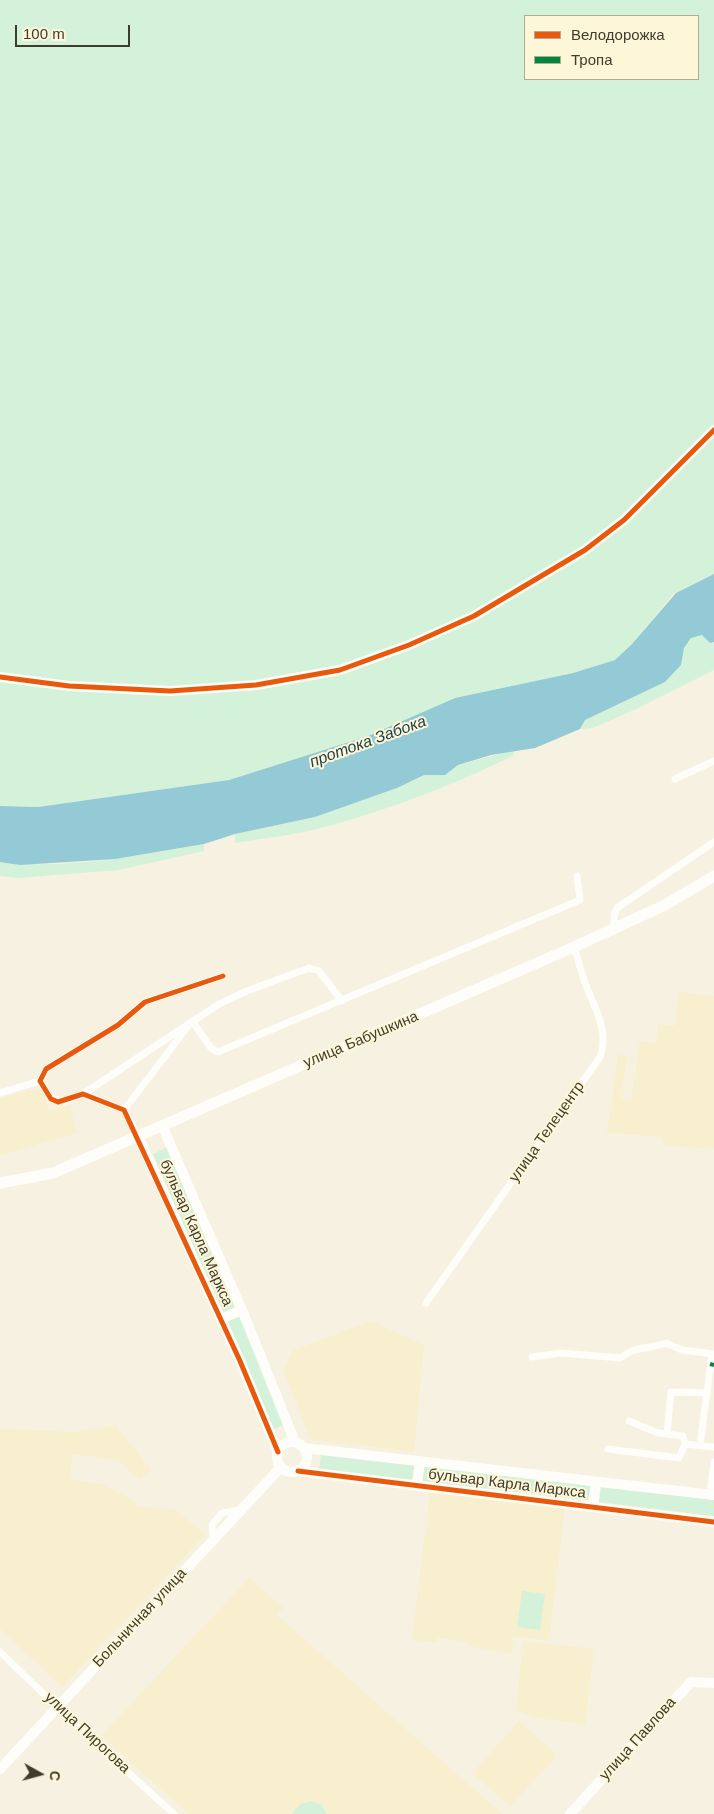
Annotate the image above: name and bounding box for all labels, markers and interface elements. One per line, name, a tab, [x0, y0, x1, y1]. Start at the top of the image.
scale bar	[18, 15, 132, 47]
legend	[524, 15, 699, 80]
text: 100 m	[23, 25, 65, 42]
text: Велодорожка	[571, 26, 665, 43]
text: Тропа	[571, 51, 612, 68]
water label: протока Забока	[307, 712, 429, 772]
street label: улица Бабушкина	[301, 1008, 421, 1072]
street label: улица Телецентр	[506, 1078, 588, 1186]
street label: бульвар Карла Маркса	[155, 1157, 237, 1309]
street label: бульвар Карла Маркса	[427, 1465, 587, 1503]
street label: Больничная улица	[89, 1565, 191, 1671]
street label: улица Пирогова	[40, 1689, 134, 1777]
street label: улица Павлова	[596, 1694, 680, 1784]
north arrow	[15, 1749, 65, 1799]
text: С	[46, 1770, 63, 1782]

